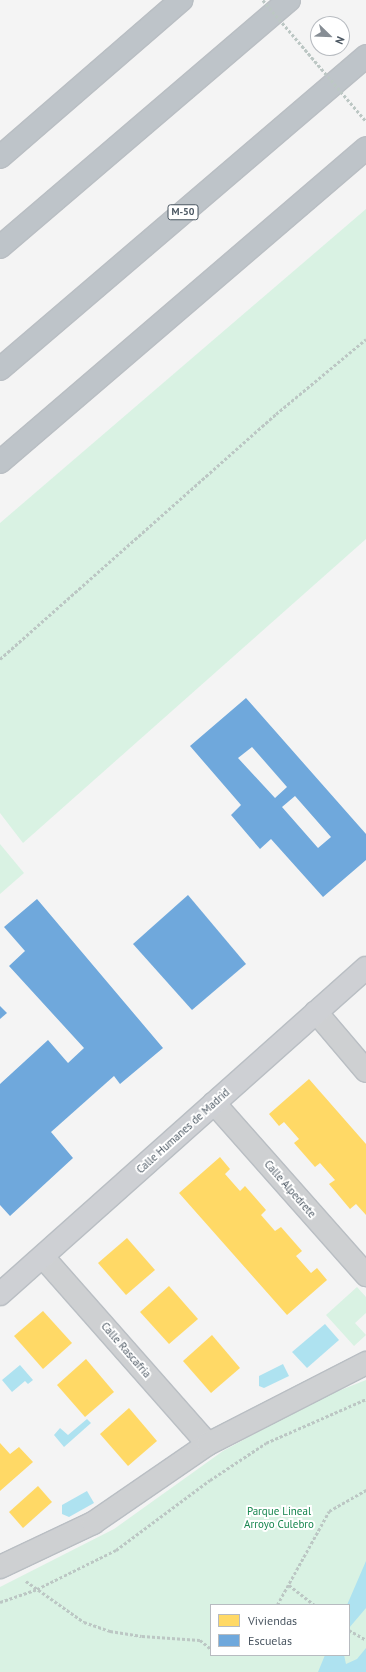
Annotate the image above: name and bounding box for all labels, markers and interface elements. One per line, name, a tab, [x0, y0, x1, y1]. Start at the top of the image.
north arrow	[310, 16, 350, 56]
text: N	[332, 34, 348, 46]
road number: M-50	[167, 204, 199, 220]
street label: Calle Humanes de Madrid	[134, 1086, 232, 1176]
street label: Calle Alpedrete	[261, 1157, 319, 1221]
street label: Calle Rascafria	[98, 1320, 154, 1380]
park label: Parque Lineal Arroyo Culebro	[244, 1505, 314, 1531]
legend	[210, 1604, 350, 1656]
text: Viviendas	[248, 1613, 297, 1628]
text: Escuelas	[248, 1633, 292, 1648]

